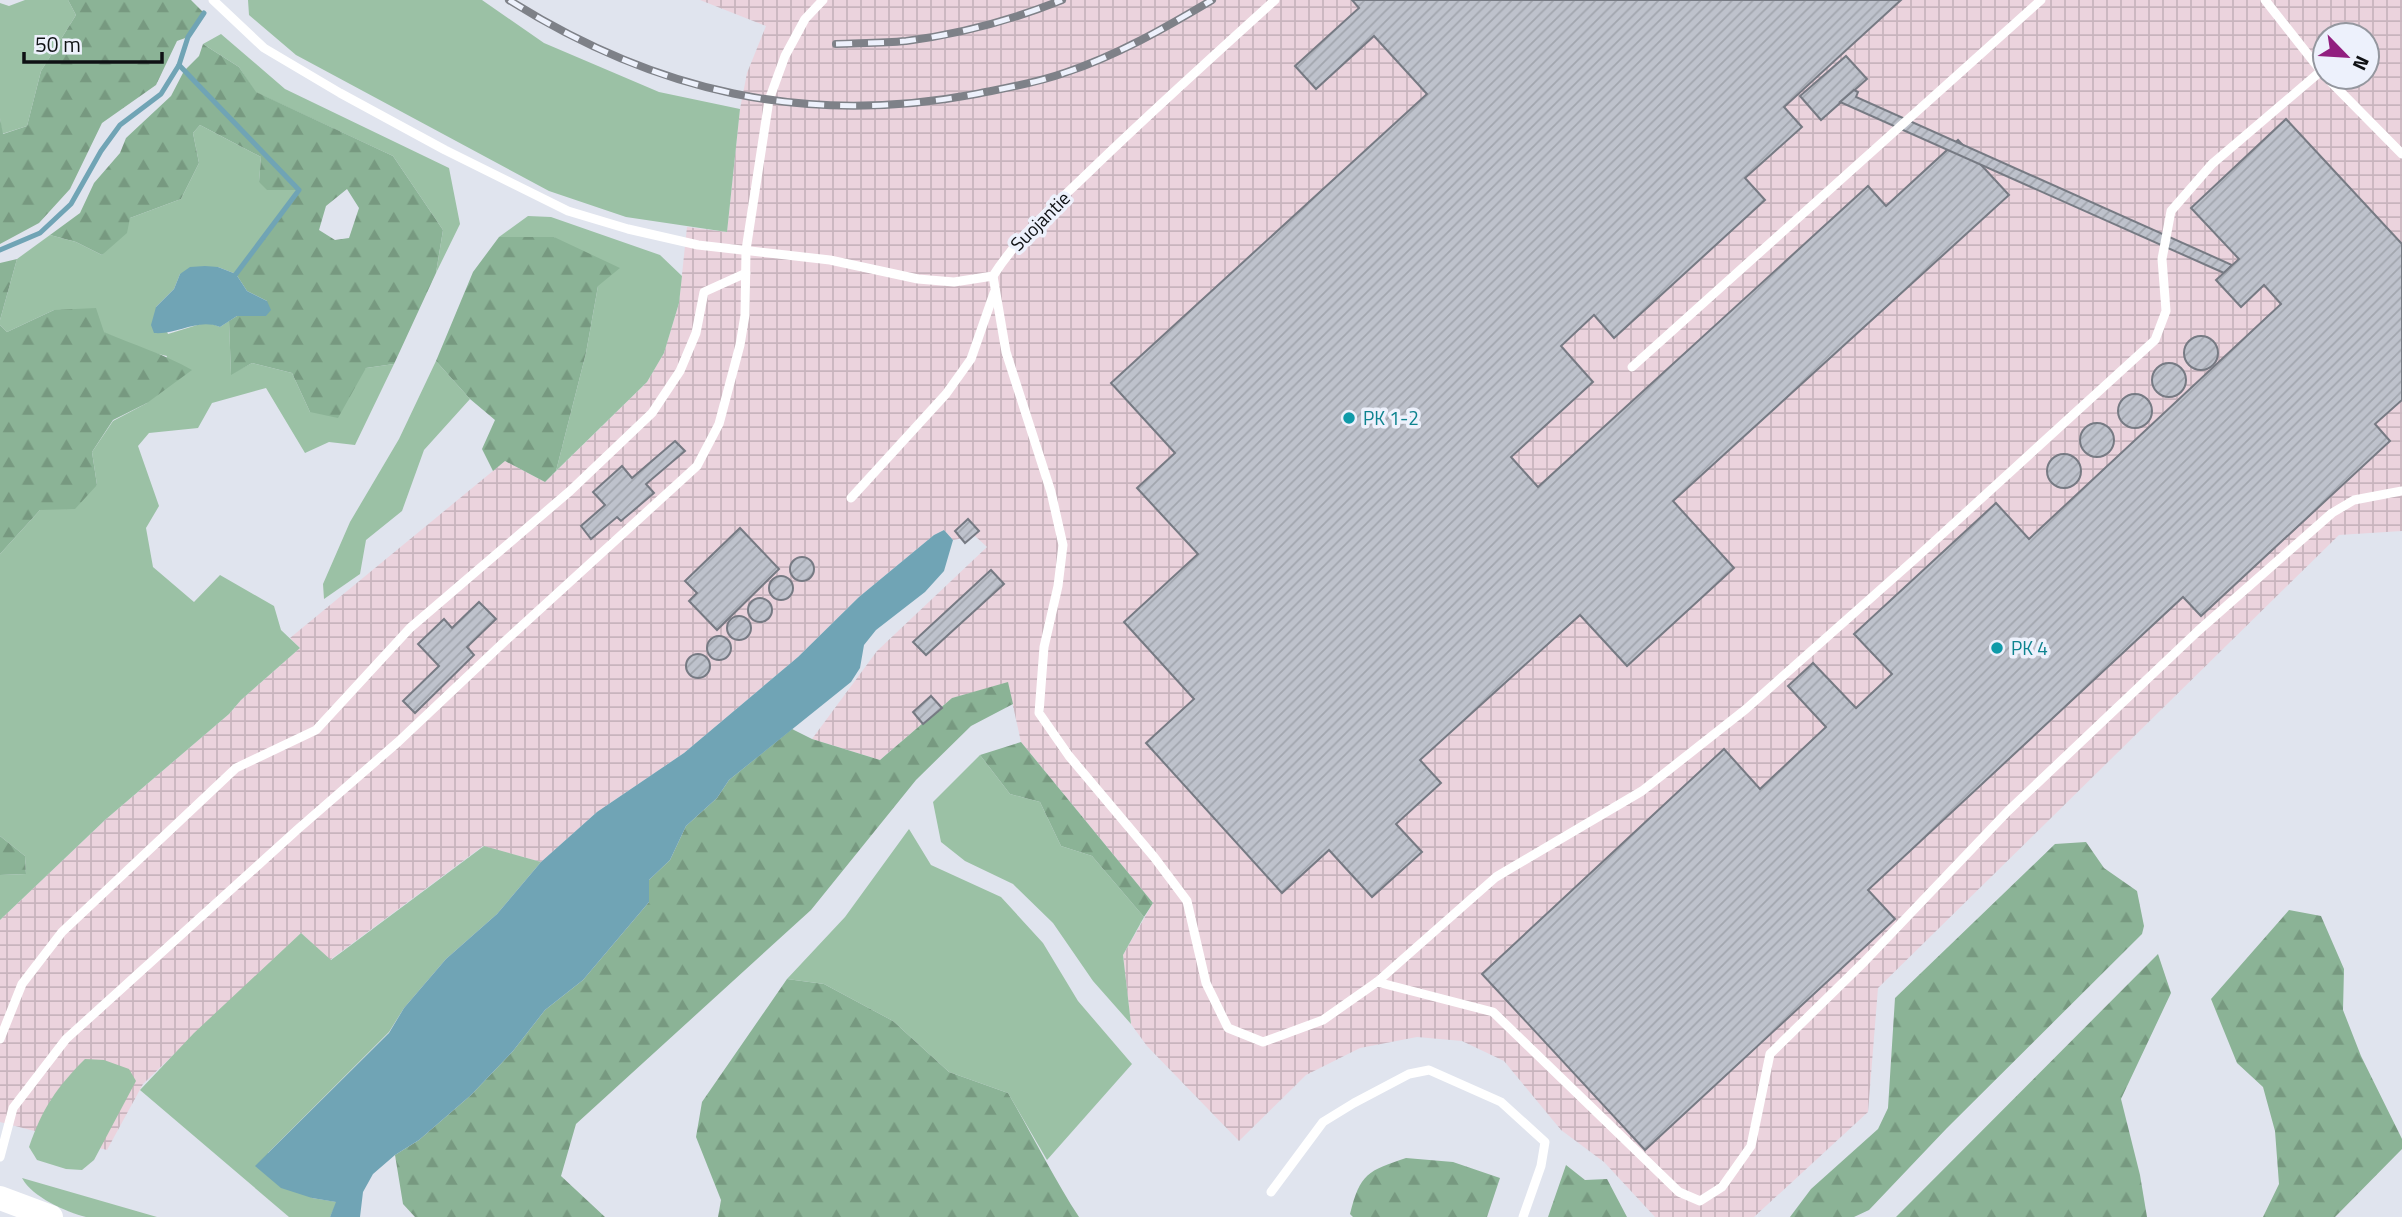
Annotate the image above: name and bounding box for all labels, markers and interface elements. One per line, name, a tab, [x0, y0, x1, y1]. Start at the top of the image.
scale bar	[24, 21, 163, 65]
north arrow	[2311, 21, 2381, 91]
text: 50 m	[35, 28, 81, 60]
text: N	[2346, 51, 2378, 75]
street label: Suojantie	[1003, 184, 1076, 257]
place label: PK 1-2	[1363, 403, 1419, 432]
marker: PK 1-2	[1341, 410, 1357, 426]
place label: PK 4	[2011, 633, 2048, 662]
marker: PK 4	[1989, 640, 2005, 656]

